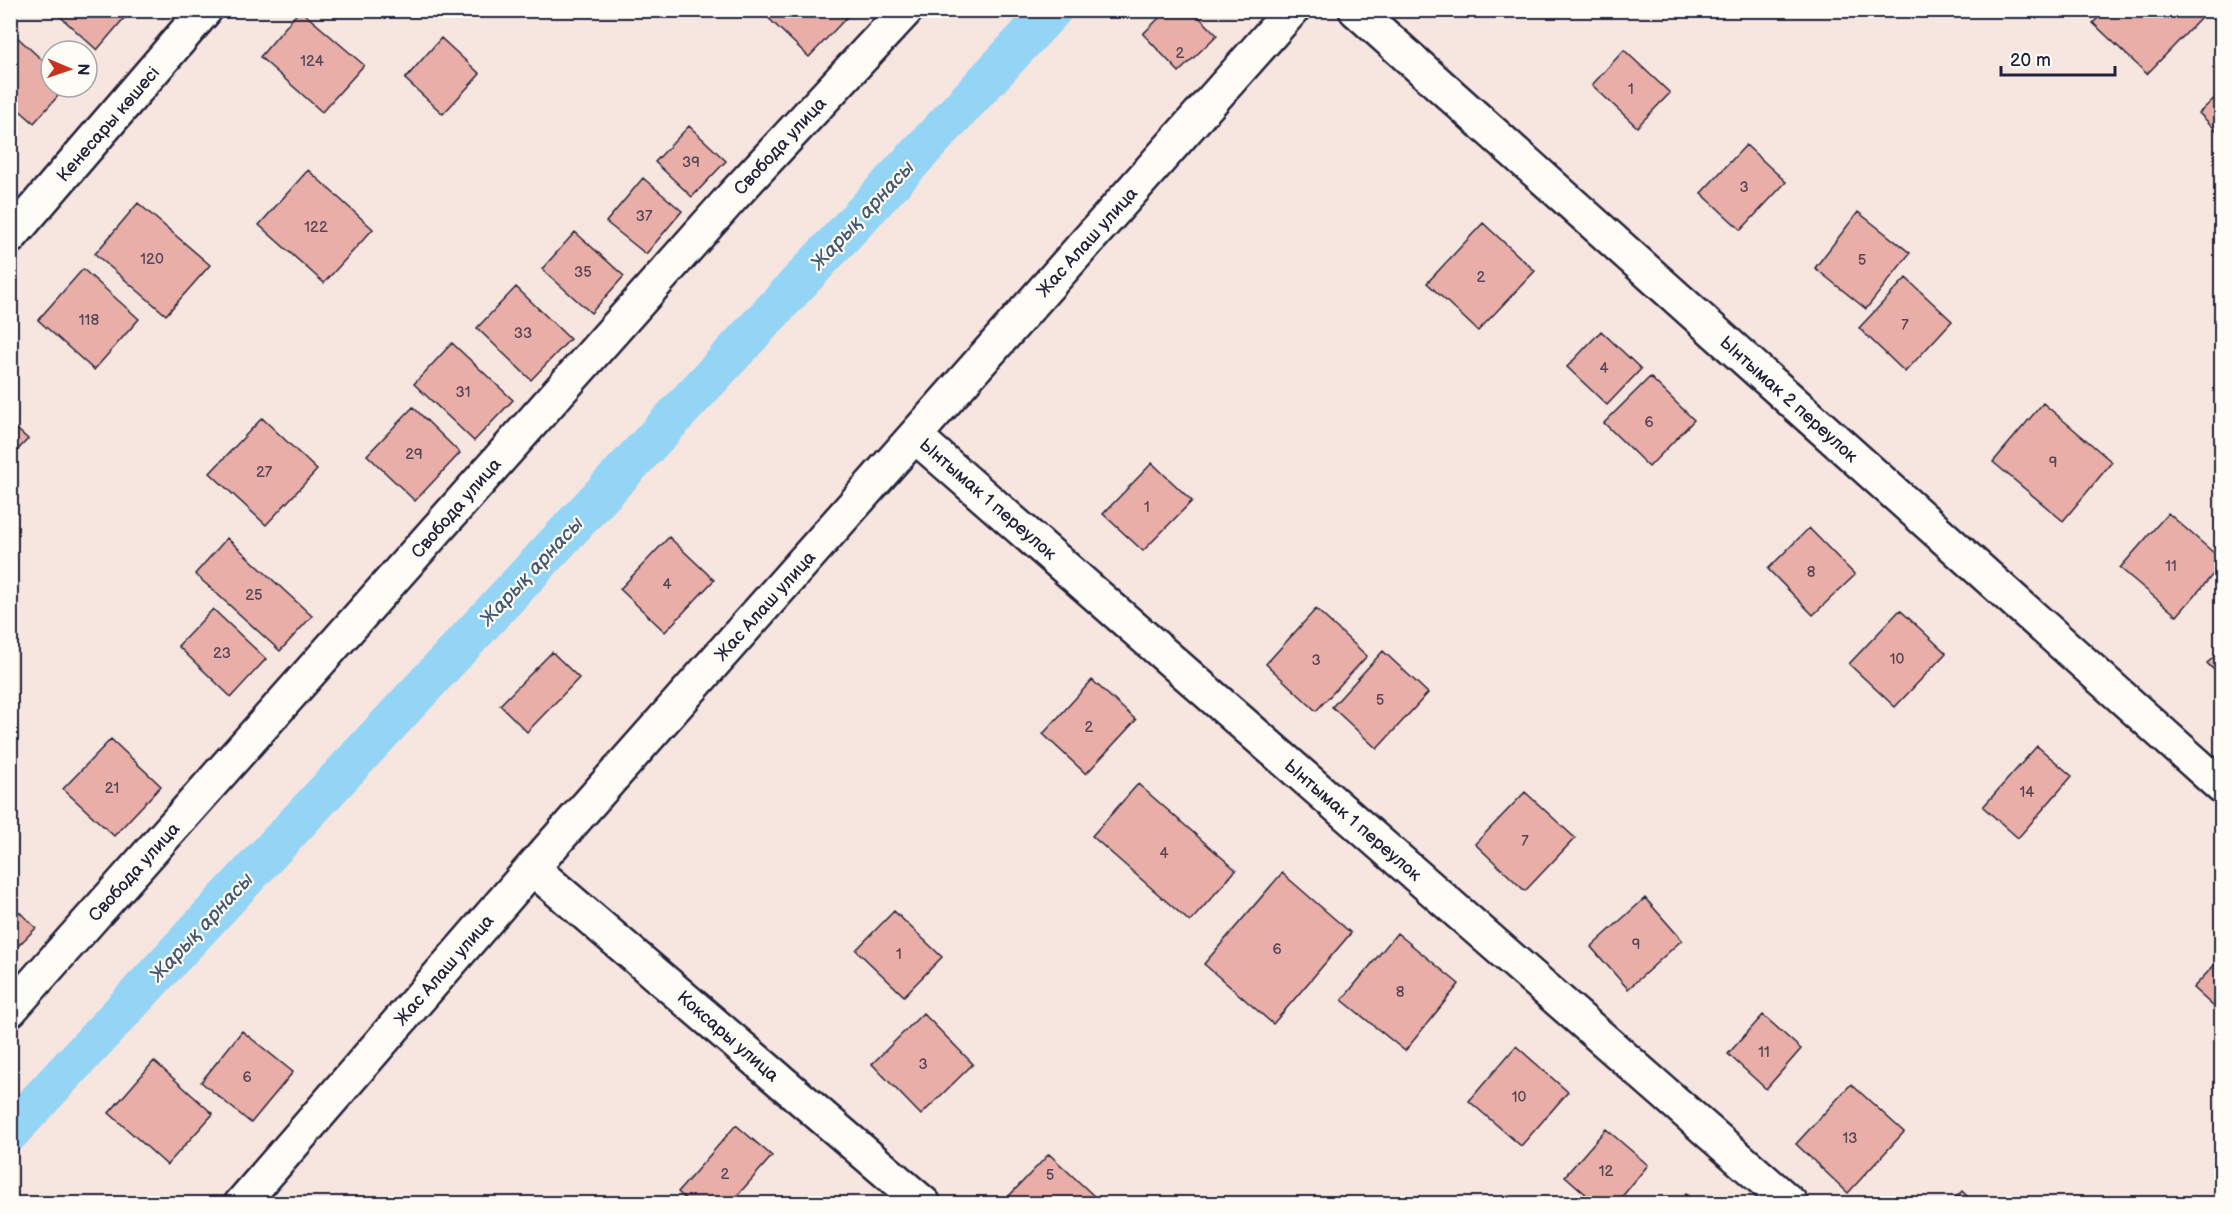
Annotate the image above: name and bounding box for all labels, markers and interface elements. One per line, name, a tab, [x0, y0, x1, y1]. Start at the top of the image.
north arrow	[39, 39, 99, 99]
scale bar	[2001, 39, 2115, 77]
house number: 2	[1176, 44, 1185, 63]
text: 20 m	[2010, 50, 2051, 71]
house number: 124	[300, 52, 324, 71]
street label: Кенесары көшесі	[53, 62, 164, 186]
text: N	[73, 63, 92, 76]
house number: 1	[1628, 80, 1634, 99]
street label: Свобода улица	[730, 93, 831, 200]
house number: 39	[682, 153, 700, 172]
water label: Жарық арнасы	[805, 156, 920, 276]
house number: 3	[1739, 178, 1749, 197]
street label: Жас Алаш улица	[1033, 183, 1142, 302]
house number: 37	[636, 207, 653, 226]
house number: 122	[304, 218, 328, 237]
house number: 120	[140, 250, 164, 269]
house number: 5	[1858, 251, 1866, 270]
house number: 35	[574, 263, 592, 282]
house number: 2	[1477, 268, 1486, 287]
house number: 118	[79, 311, 99, 330]
house number: 7	[1901, 316, 1909, 335]
house number: 33	[514, 324, 532, 343]
street label: Ынтымак 2 переулок	[1715, 332, 1862, 467]
house number: 4	[1599, 359, 1609, 378]
house number: 31	[455, 383, 471, 402]
house number: 6	[1644, 413, 1654, 432]
street label: Ынтымак 1 переулок	[915, 434, 1061, 565]
house number: 29	[405, 445, 423, 464]
house number: 9	[2049, 453, 2057, 472]
street label: Свобода улица	[407, 454, 506, 563]
house number: 27	[256, 463, 273, 482]
house number: 1	[1144, 498, 1150, 517]
water label: Жарық арнасы	[474, 512, 589, 632]
street label: Жас Алаш улица	[711, 547, 820, 666]
house number: 11	[2165, 557, 2177, 576]
house number: 8	[1807, 563, 1816, 582]
house number: 4	[662, 575, 672, 594]
house number: 25	[245, 586, 263, 605]
house number: 23	[213, 644, 231, 663]
house number: 10	[1890, 650, 1904, 669]
house number: 3	[1311, 651, 1321, 670]
house number: 5	[1376, 691, 1384, 710]
house number: 2	[1085, 718, 1094, 737]
street label: Ынтымак 1 переулок	[1280, 755, 1426, 886]
house number: 21	[105, 779, 119, 798]
house number: 14	[2020, 783, 2034, 802]
street label: Свобода улица	[84, 818, 185, 926]
house number: 7	[1521, 832, 1529, 851]
house number: 4	[1159, 844, 1169, 863]
water label: Жарық арнасы	[144, 868, 259, 988]
street label: Жас Алаш улица	[390, 910, 499, 1030]
house number: 9	[1632, 935, 1640, 954]
house number: 6	[1272, 940, 1282, 959]
house number: 1	[896, 945, 902, 964]
house number: 8	[1396, 983, 1405, 1002]
street label: Коксары улица	[673, 987, 783, 1086]
house number: 11	[1758, 1043, 1770, 1062]
house number: 3	[918, 1055, 928, 1074]
house number: 6	[242, 1068, 252, 1087]
house number: 10	[1512, 1088, 1526, 1107]
house number: 13	[1842, 1129, 1858, 1148]
house number: 12	[1599, 1162, 1613, 1181]
house number: 2	[721, 1165, 730, 1184]
house number: 5	[1046, 1166, 1054, 1185]

